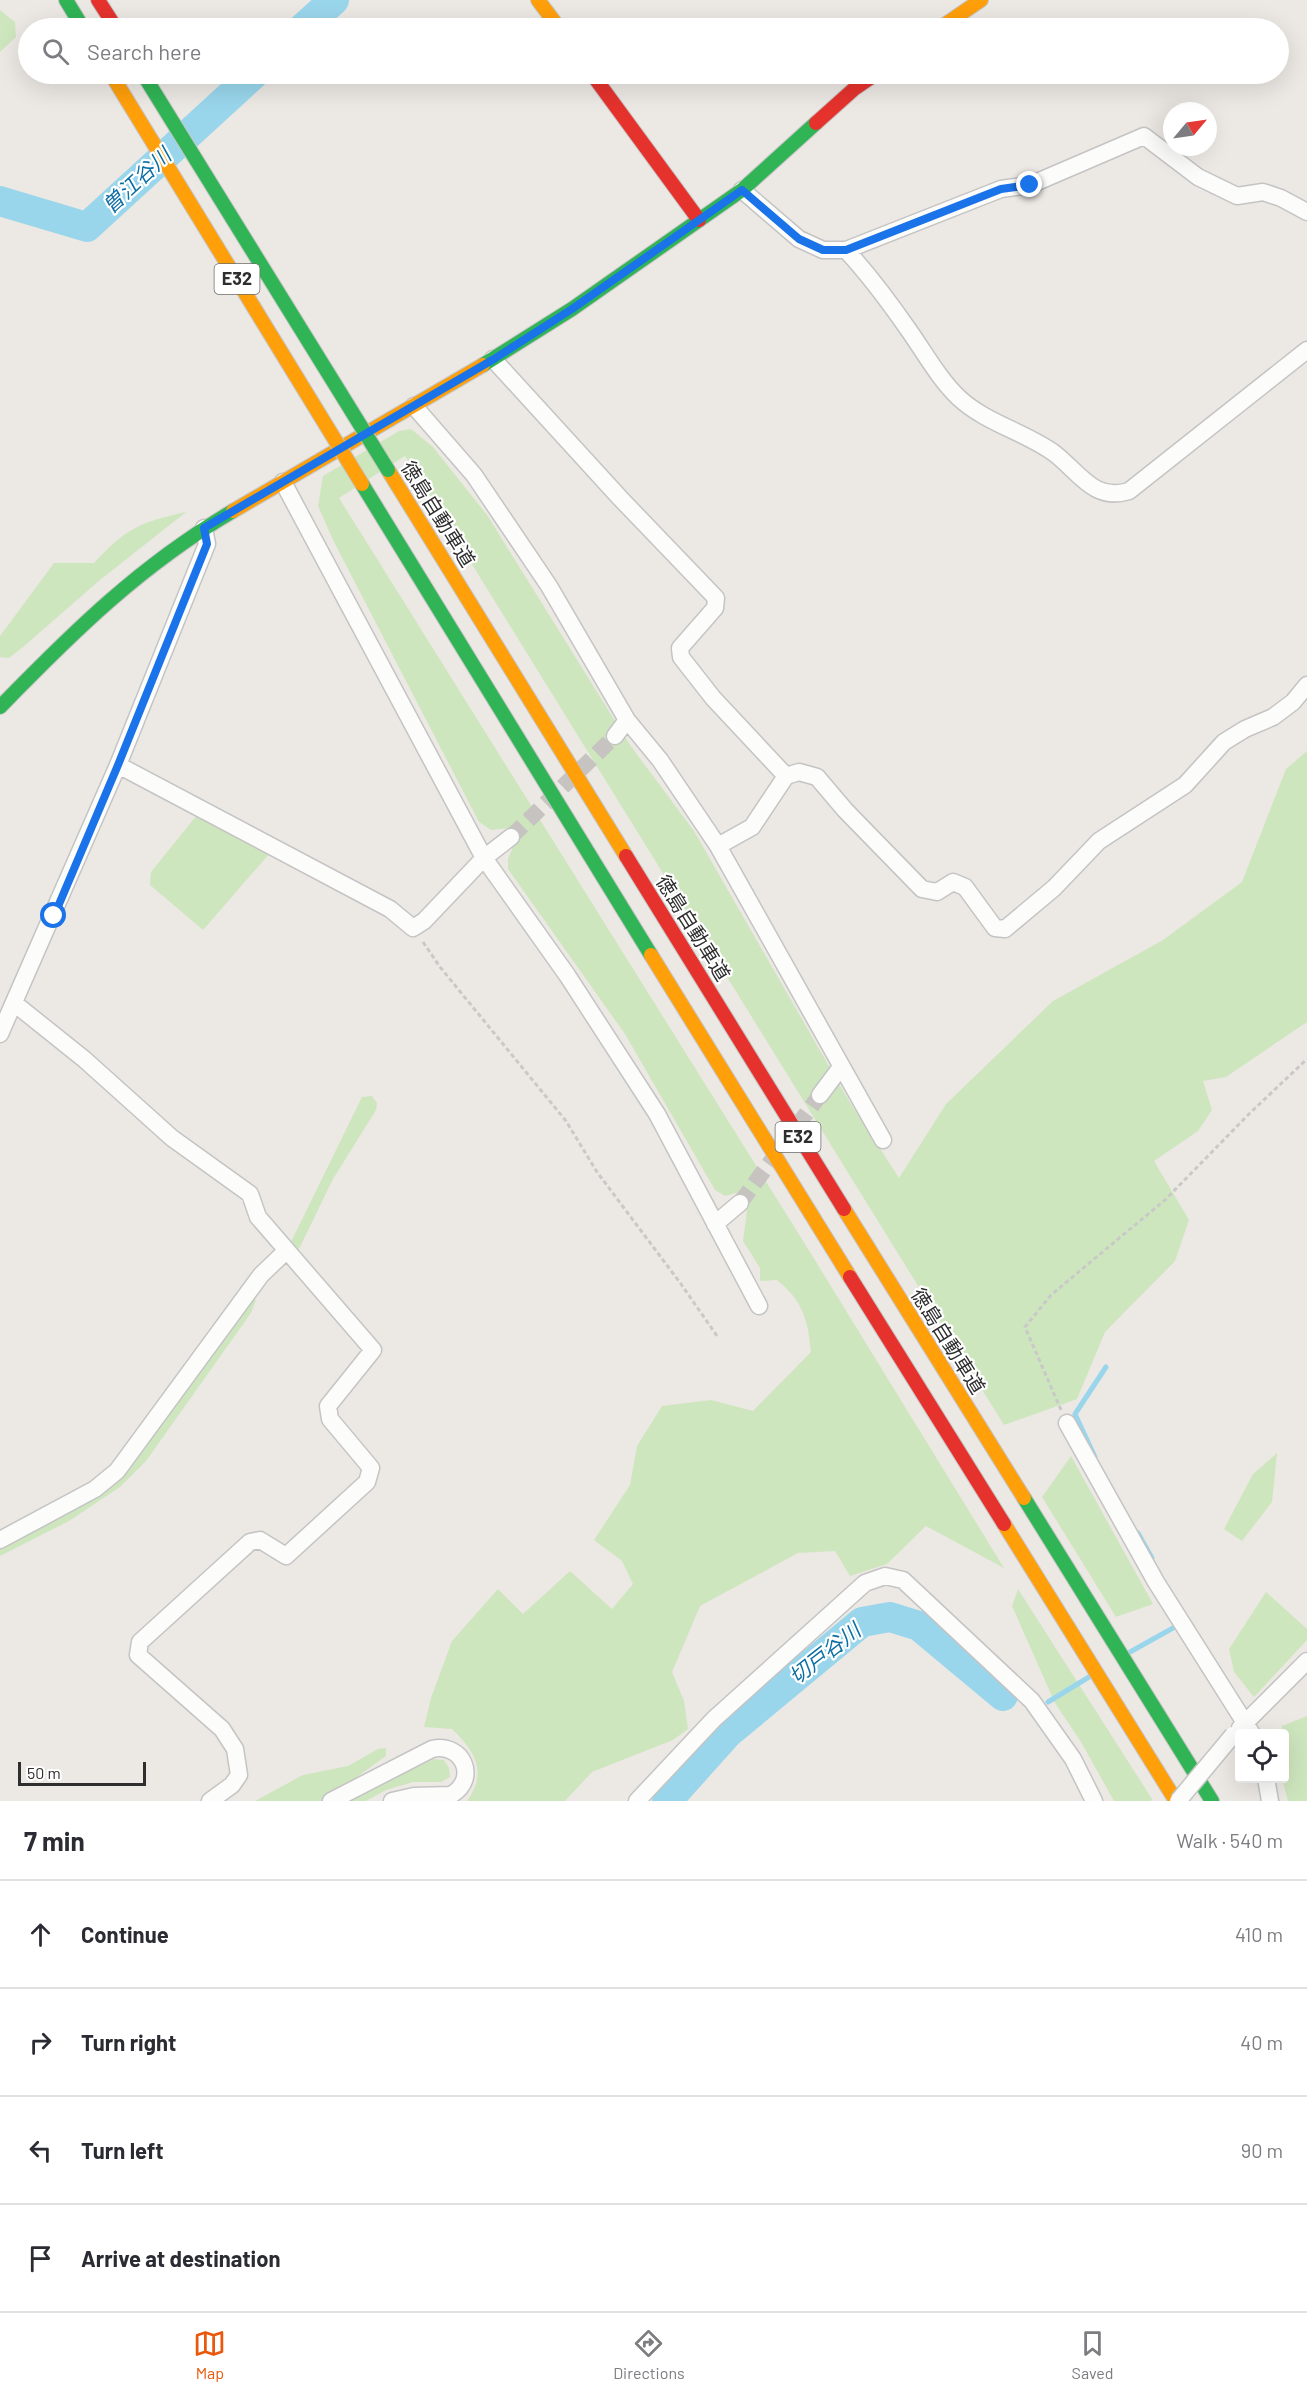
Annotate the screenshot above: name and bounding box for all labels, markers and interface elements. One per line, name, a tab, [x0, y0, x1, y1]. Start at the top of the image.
search box	[18, 18, 1289, 84]
icon: search	[39, 35, 72, 68]
text: Search here	[87, 38, 201, 64]
north arrow	[1163, 102, 1217, 156]
water label: 曽江谷川	[97, 141, 177, 218]
route end	[1016, 171, 1042, 197]
road number: E32	[214, 264, 260, 294]
street label: 徳島自動車道	[397, 456, 481, 571]
street label: 徳島自動車道	[652, 870, 736, 985]
route start	[40, 902, 66, 928]
road number: E32	[776, 1122, 820, 1152]
street label: 徳島自動車道	[907, 1283, 991, 1398]
water label: 切戸谷川	[783, 1616, 866, 1689]
map controls	[1235, 1729, 1289, 1783]
button: locate	[1235, 1729, 1289, 1783]
scale bar	[18, 1759, 146, 1786]
text: 50 m	[27, 1763, 61, 1782]
text: 7 min	[24, 1825, 85, 1856]
text: Walk · 540 m	[1176, 1828, 1283, 1852]
icon: ahead	[24, 1918, 57, 1951]
text: Continue	[81, 1921, 169, 1947]
text: 410 m	[1235, 1922, 1283, 1946]
icon: right	[24, 2026, 57, 2059]
text: Turn right	[81, 2029, 176, 2055]
text: 40 m	[1240, 2030, 1283, 2054]
icon: left	[24, 2134, 57, 2167]
text: Turn left	[81, 2137, 164, 2163]
text: 90 m	[1241, 2138, 1283, 2162]
icon: arrive	[24, 2242, 57, 2275]
text: Arrive at destination	[81, 2245, 280, 2271]
tab: Map	[193, 2327, 226, 2382]
tab: Directions	[613, 2327, 685, 2382]
tab: Saved	[1072, 2327, 1114, 2382]

